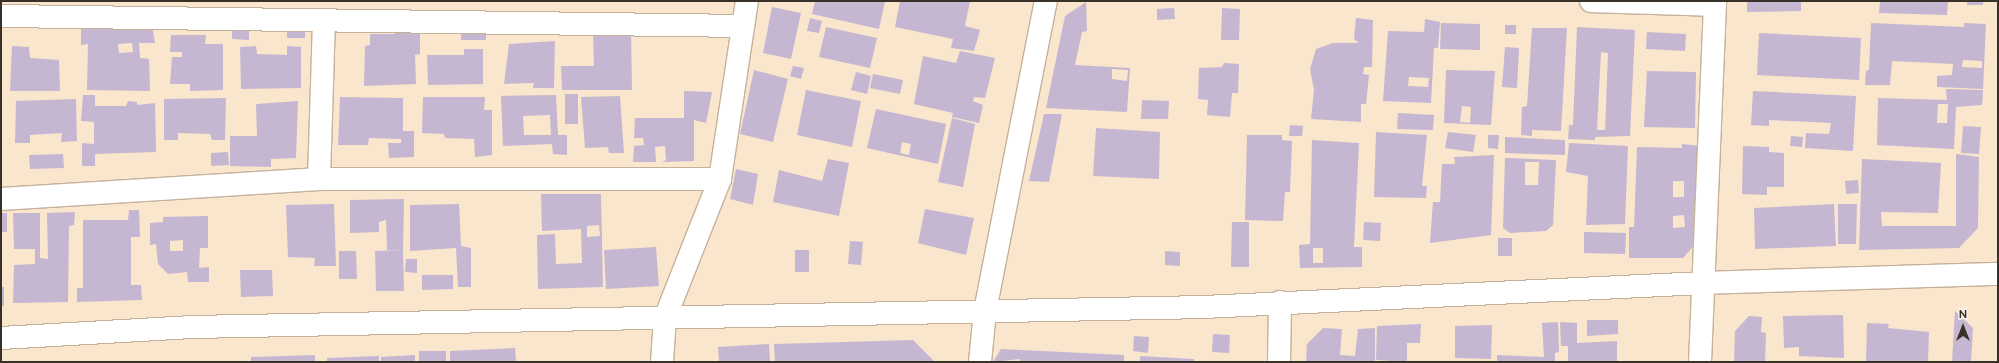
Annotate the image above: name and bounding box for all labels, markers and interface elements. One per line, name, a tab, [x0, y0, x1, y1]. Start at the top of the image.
north arrow	[1943, 307, 1983, 347]
text: N	[1959, 308, 1967, 321]

